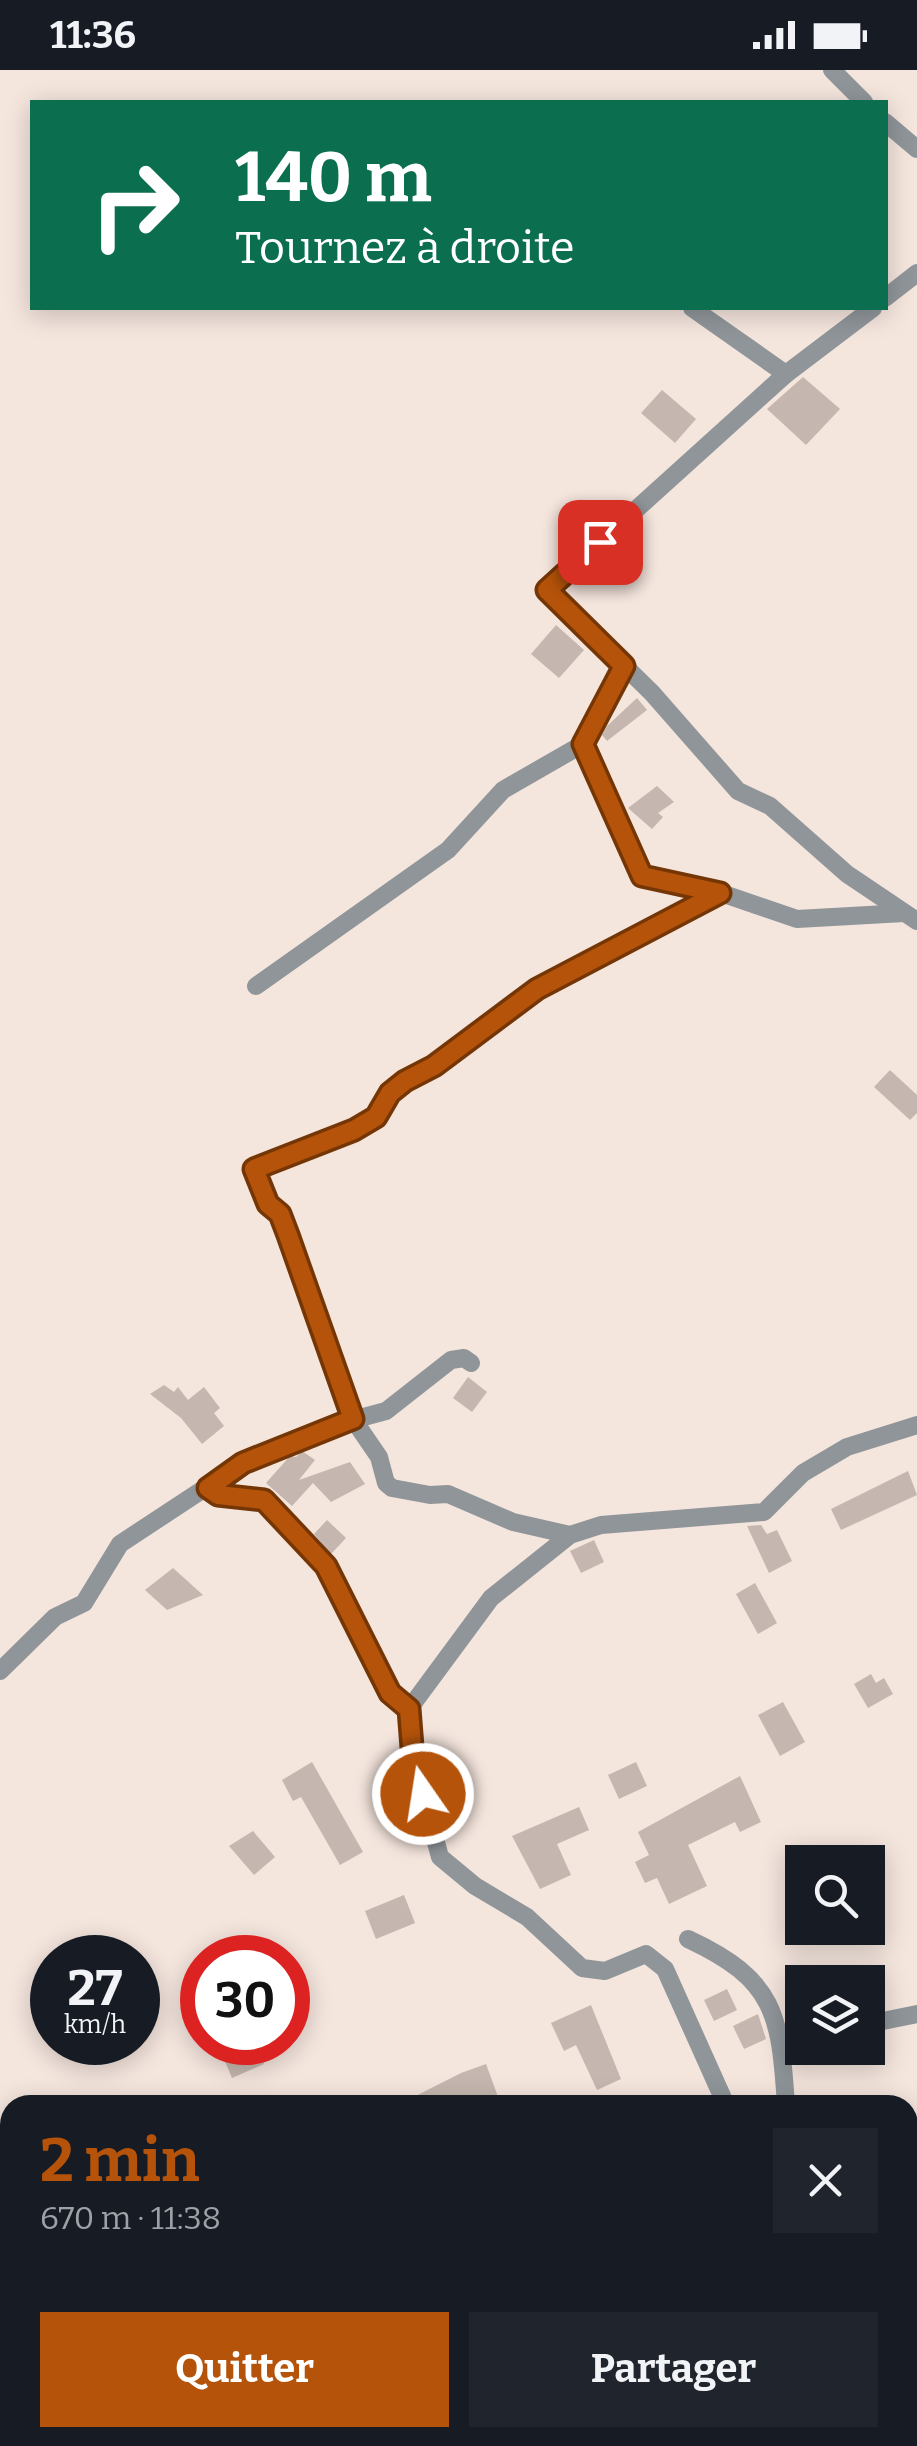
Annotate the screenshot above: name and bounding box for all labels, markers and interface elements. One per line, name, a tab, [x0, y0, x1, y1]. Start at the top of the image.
text: 11:36	[50, 12, 136, 58]
text: 140 m	[235, 136, 432, 220]
icon: right	[70, 140, 200, 270]
text: Tournez à droite	[235, 221, 575, 275]
pin	[558, 500, 643, 585]
icon: arrive	[573, 515, 628, 570]
position arrow	[371, 1742, 475, 1846]
map controls	[785, 1845, 885, 2065]
button: search	[785, 1845, 885, 1945]
speed limit sign: 30	[180, 1935, 310, 2065]
text: 27	[68, 1958, 122, 2018]
button: layers	[785, 1965, 885, 2065]
text: km/h	[64, 2010, 126, 2040]
text: 2 min	[40, 2125, 200, 2197]
button: close	[773, 2128, 878, 2233]
text: 670 m · 11:38	[40, 2199, 221, 2237]
button: Quitter	[40, 2312, 449, 2427]
button: Partager	[469, 2312, 878, 2427]

